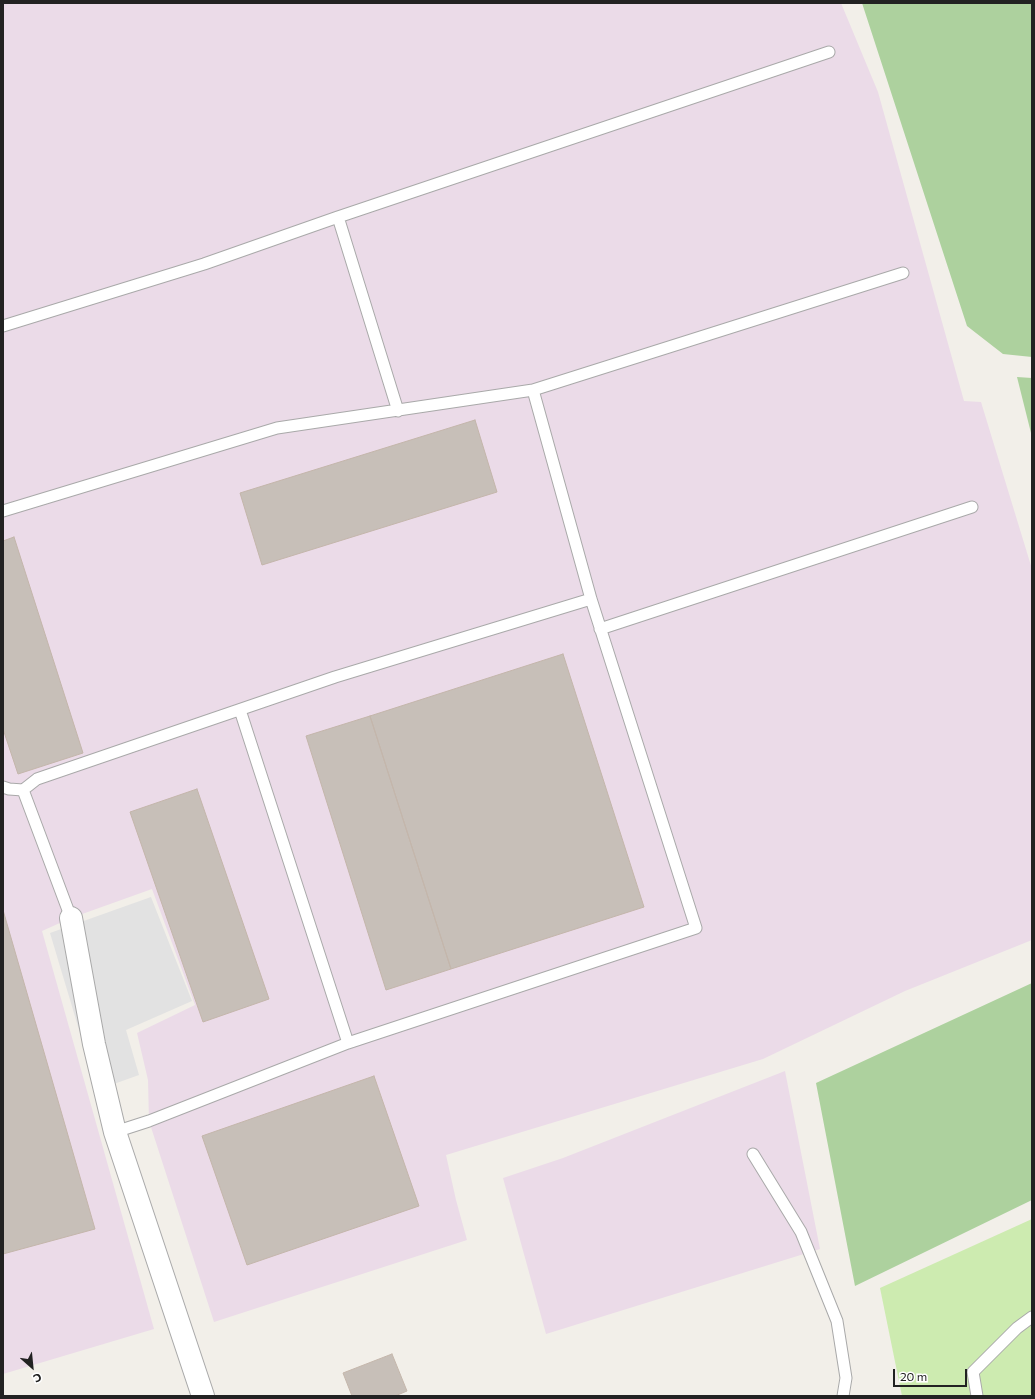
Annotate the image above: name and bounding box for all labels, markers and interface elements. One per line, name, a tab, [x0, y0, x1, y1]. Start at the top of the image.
north arrow	[12, 1347, 52, 1387]
scale bar	[895, 1361, 969, 1387]
text: 20 m	[900, 1369, 927, 1383]
text: С	[31, 1371, 44, 1386]

